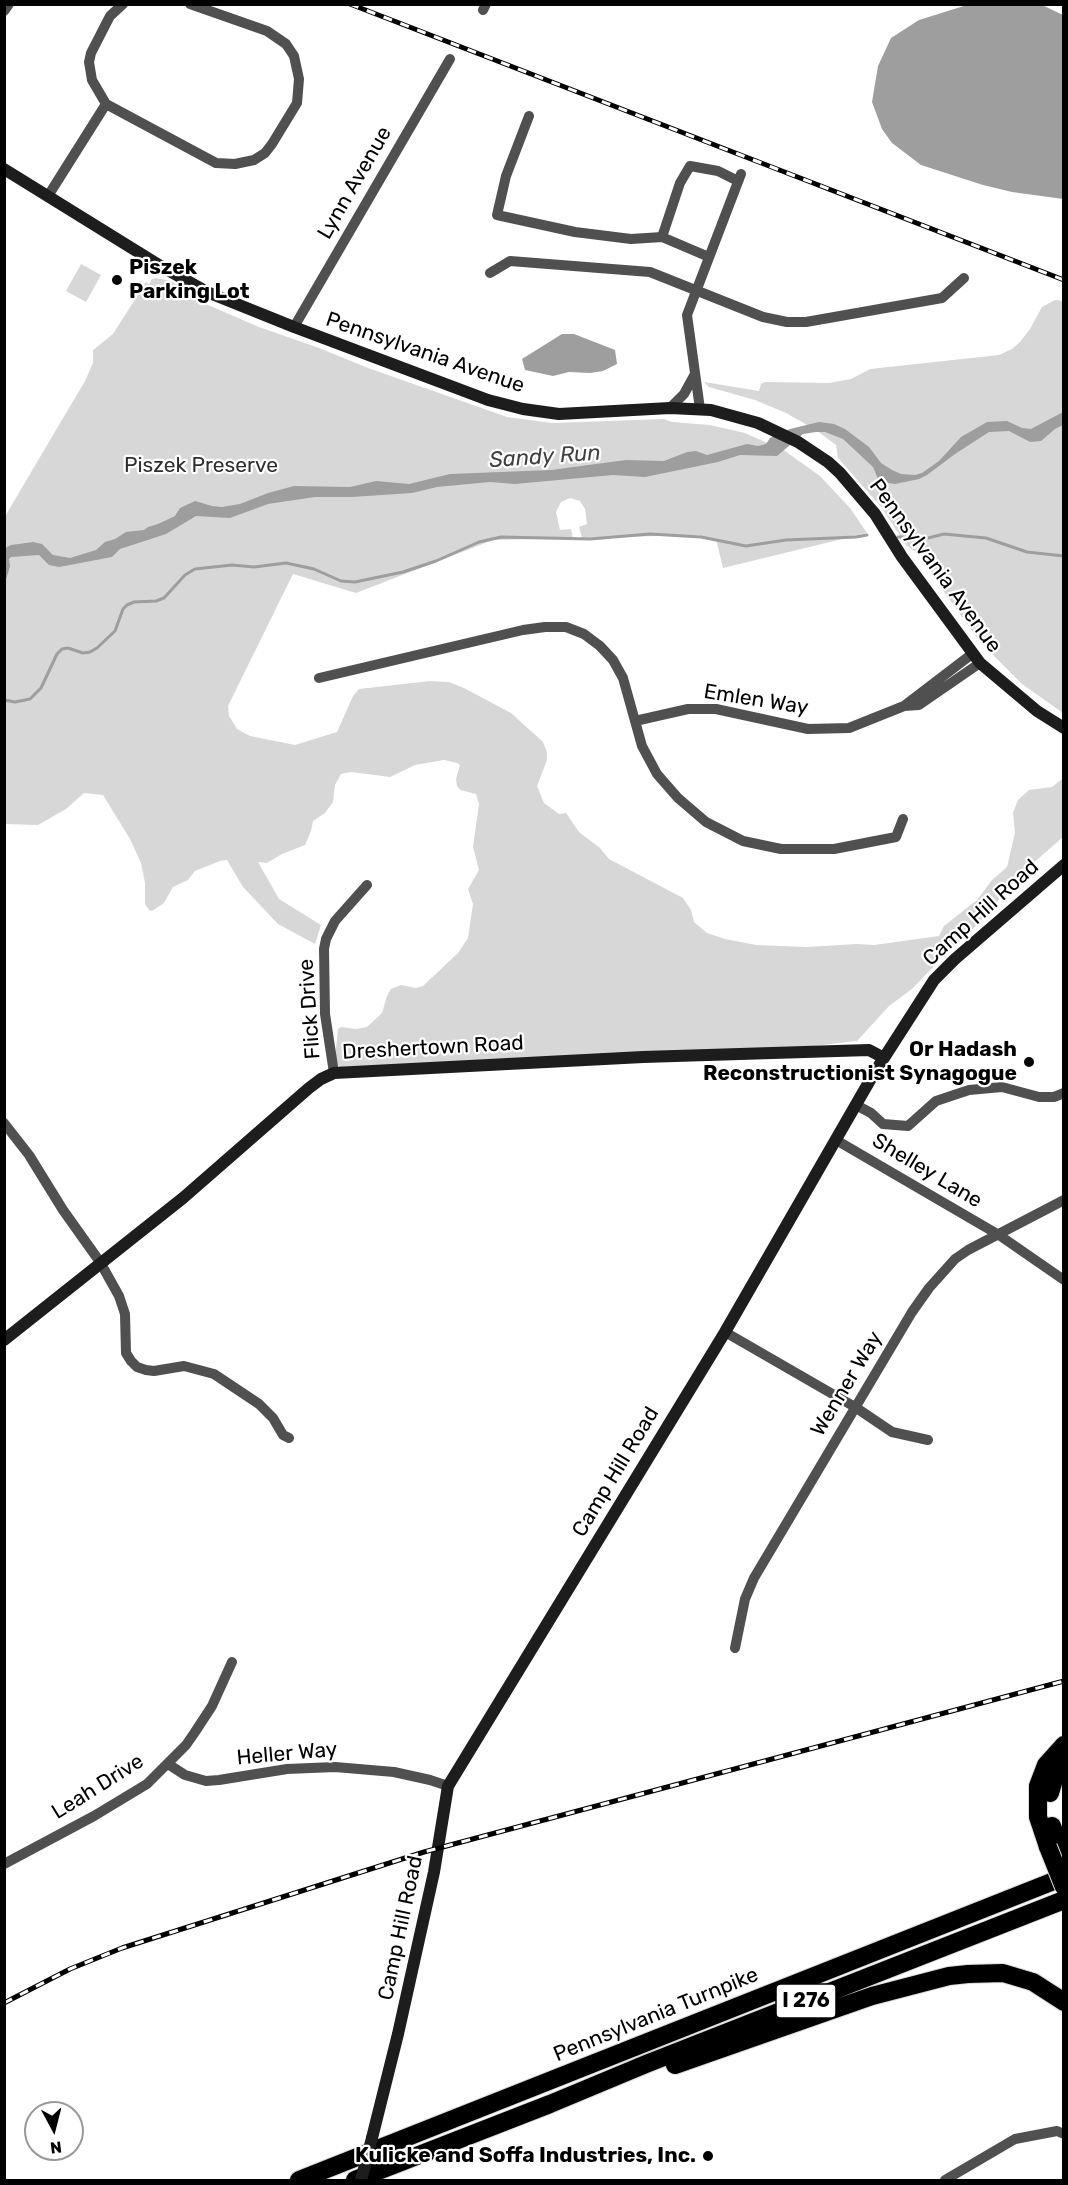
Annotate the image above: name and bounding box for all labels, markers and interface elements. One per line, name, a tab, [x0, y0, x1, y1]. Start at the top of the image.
street label: Lynn Avenue	[313, 122, 397, 244]
place label: Piszek Parking Lot	[129, 255, 249, 305]
marker: Piszek Parking Lot	[110, 273, 124, 287]
street label: Pennsylvania Avenue	[322, 307, 528, 399]
water label: Sandy Run	[488, 440, 602, 474]
park label: Piszek Preserve	[124, 453, 278, 479]
street label: Pennsylvania Avenue	[864, 474, 1006, 658]
street label: Emlen Way	[702, 679, 810, 721]
street label: Camp Hill Road	[918, 854, 1044, 972]
street label: Flick Drive	[294, 958, 326, 1060]
street label: Dreshertown Road	[342, 1031, 524, 1065]
place label: Or Hadash Reconstructionist Synagogue	[703, 1037, 1017, 1087]
marker: Or Hadash Reconstructionist Synagogue	[1022, 1055, 1036, 1069]
street label: Shelley Lane	[867, 1128, 987, 1214]
street label: Wenner Way	[806, 1327, 888, 1441]
street label: Camp Hill Road	[567, 1402, 665, 1542]
street label: Heller Way	[236, 1737, 338, 1771]
street label: Leah Drive	[47, 1749, 149, 1825]
street label: Camp Hill Road	[373, 1853, 429, 2003]
street label: Pennsylvania Turnpike	[550, 1962, 762, 2068]
road number: I 276	[776, 1984, 836, 2018]
north arrow	[24, 2101, 84, 2161]
text: N	[49, 2137, 63, 2158]
place label: Kulicke and Soffa Industries, Inc.	[355, 2143, 696, 2169]
marker: Kulicke and Soffa Industries, Inc.	[701, 2149, 715, 2163]

